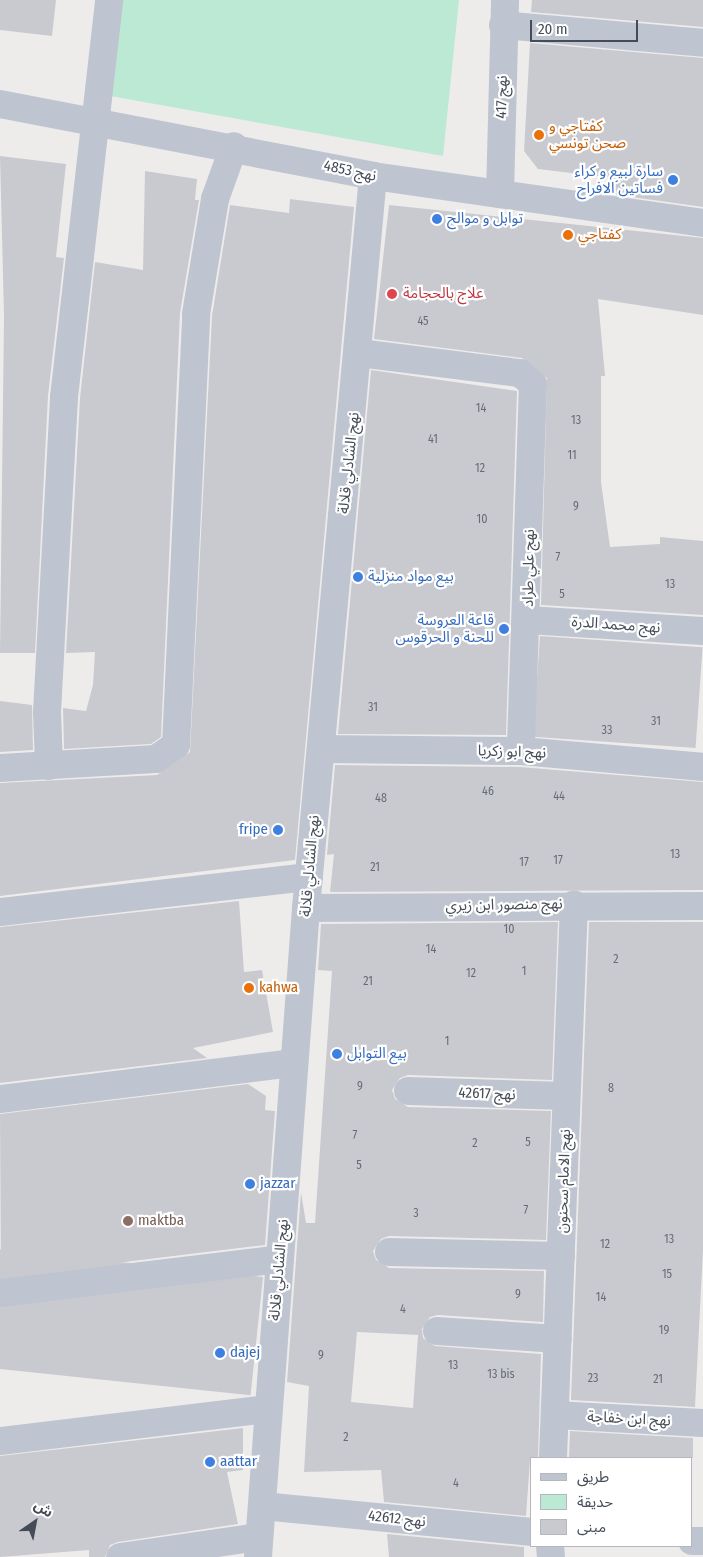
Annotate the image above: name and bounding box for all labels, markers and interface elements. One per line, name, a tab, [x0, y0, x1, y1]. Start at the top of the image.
scale bar	[533, 10, 640, 42]
text: 20 m	[538, 20, 568, 38]
street label: نهج 417	[493, 75, 511, 119]
place label: كفتاجي و صحن تونسي	[549, 117, 626, 152]
marker: كفتاجي و صحن تونسي	[533, 129, 545, 141]
street label: نهج 4853	[322, 157, 378, 185]
place label: سارة لبيع و كراء فساتين الافراح	[575, 162, 663, 197]
marker: سارة لبيع و كراء فساتين الافراح	[667, 174, 679, 186]
place label: توابل و موالح	[447, 210, 523, 228]
marker: توابل و موالح	[431, 213, 443, 225]
place label: كفتاجي	[578, 226, 621, 244]
marker: كفتاجي	[562, 229, 574, 241]
place label: علاج بالحجامة	[403, 285, 484, 303]
marker: علاج بالحجامة	[385, 287, 399, 301]
house number: 45	[417, 315, 429, 329]
house number: 14	[476, 402, 486, 416]
street label: نهج الشادلي قلالة	[335, 411, 363, 515]
house number: 13	[571, 414, 581, 428]
house number: 41	[428, 433, 438, 447]
house number: 11	[567, 449, 577, 463]
house number: 12	[475, 462, 485, 476]
house number: 9	[573, 500, 579, 514]
house number: 10	[477, 513, 487, 527]
street label: نهج علي طراد	[519, 529, 539, 607]
house number: 7	[556, 551, 560, 565]
place label: بيع مواد منزلية	[368, 568, 454, 586]
marker: بيع مواد منزلية	[352, 571, 364, 583]
house number: 13	[665, 578, 675, 592]
house number: 5	[559, 588, 565, 602]
place label: قاعة العروسة للحنة و الحرقوس	[395, 611, 494, 646]
street label: نهج محمد الدرة	[571, 613, 661, 637]
marker: قاعة العروسة للحنة و الحرقوس	[498, 623, 510, 635]
house number: 31	[368, 701, 378, 715]
house number: 31	[651, 715, 661, 729]
house number: 33	[602, 724, 612, 738]
street label: نهج ابو زكريا	[477, 742, 547, 762]
house number: 46	[482, 785, 494, 799]
house number: 44	[553, 790, 565, 804]
house number: 48	[375, 792, 387, 806]
street label: نهج الشادلي قلالة	[297, 814, 323, 918]
place label: fripe	[239, 821, 268, 839]
marker: fripe	[272, 824, 284, 836]
house number: 13	[670, 848, 680, 862]
house number: 17	[553, 854, 563, 868]
house number: 17	[519, 856, 529, 870]
house number: 21	[370, 861, 380, 875]
street label: نهج منصور ابن زيري	[445, 895, 563, 915]
house number: 10	[504, 923, 514, 937]
house number: 14	[426, 943, 436, 957]
house number: 2	[613, 953, 619, 967]
house number: 1	[522, 965, 526, 979]
house number: 12	[466, 967, 476, 981]
house number: 21	[363, 975, 373, 989]
place label: kahwa	[259, 979, 298, 997]
marker: kahwa	[243, 982, 255, 994]
house number: 1	[445, 1035, 449, 1049]
place label: بيع التوابل	[347, 1045, 407, 1063]
marker: بيع التوابل	[331, 1048, 343, 1060]
house number: 9	[357, 1080, 363, 1094]
house number: 8	[608, 1082, 614, 1096]
street label: نهج 42617	[458, 1084, 516, 1104]
house number: 7	[353, 1129, 357, 1143]
street label: نهج الامام سحنون	[553, 1129, 575, 1233]
house number: 5	[525, 1136, 531, 1150]
house number: 2	[472, 1137, 478, 1151]
house number: 5	[356, 1159, 362, 1173]
place label: jazzar	[260, 1175, 295, 1193]
marker: jazzar	[244, 1178, 256, 1190]
house number: 7	[524, 1204, 528, 1218]
house number: 3	[413, 1207, 419, 1221]
place label: maktba	[138, 1212, 184, 1230]
marker: maktba	[122, 1215, 134, 1227]
street label: نهج الشادلي قلالة	[266, 1218, 292, 1322]
house number: 13	[664, 1233, 674, 1247]
house number: 12	[600, 1238, 610, 1252]
house number: 15	[662, 1268, 672, 1282]
house number: 9	[515, 1288, 521, 1302]
house number: 14	[596, 1291, 606, 1305]
house number: 4	[400, 1303, 406, 1317]
house number: 19	[659, 1324, 669, 1338]
place label: dajej	[230, 1344, 260, 1362]
marker: dajej	[214, 1347, 226, 1359]
house number: 9	[318, 1349, 324, 1363]
house number: 13	[448, 1359, 458, 1373]
house number: 13 bis	[487, 1368, 515, 1382]
house number: 23	[588, 1372, 598, 1386]
house number: 21	[653, 1373, 663, 1387]
street label: نهج ابن خفاجة	[587, 1408, 671, 1430]
house number: 2	[343, 1431, 349, 1445]
place label: aattar	[220, 1453, 257, 1471]
marker: aattar	[204, 1456, 216, 1468]
legend	[530, 1457, 693, 1547]
text: طريق	[577, 1468, 609, 1486]
house number: 4	[453, 1477, 459, 1491]
text: حديقة	[577, 1493, 613, 1511]
north arrow	[10, 1497, 60, 1547]
text: ش	[31, 1497, 56, 1521]
street label: نهج 42612	[367, 1507, 427, 1531]
text: مبنى	[577, 1518, 606, 1536]

